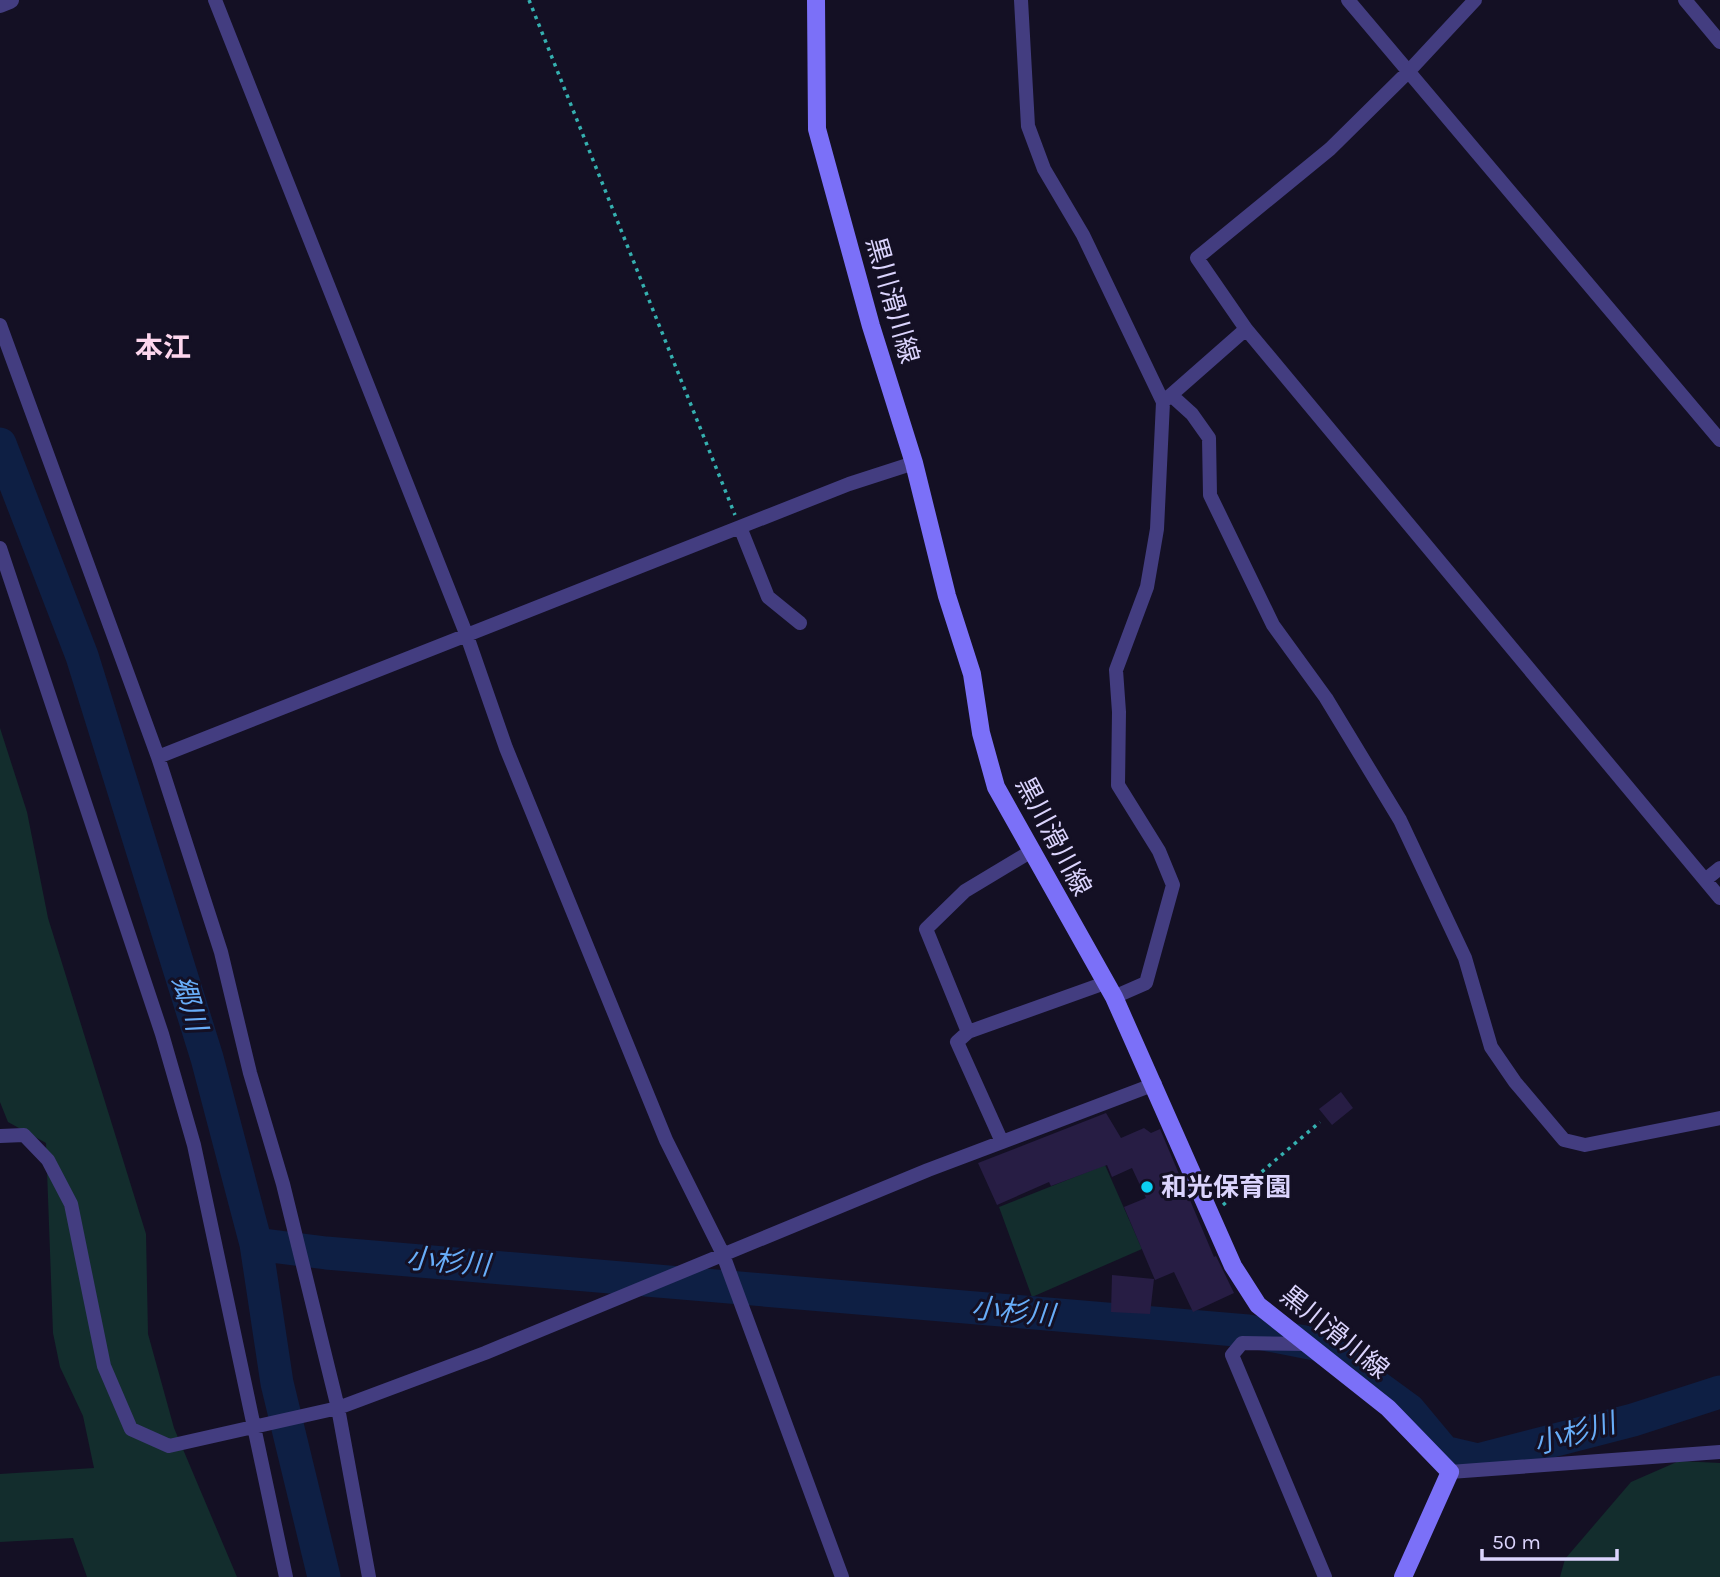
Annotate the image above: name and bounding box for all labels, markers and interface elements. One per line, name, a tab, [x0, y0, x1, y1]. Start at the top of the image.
street label: 黒川滑川線	[860, 233, 925, 367]
district label: 本江	[135, 331, 191, 364]
street label: 黒川滑川線	[1009, 772, 1098, 901]
water label: 郷川	[166, 972, 214, 1038]
place label: 和光保育園	[1161, 1172, 1291, 1203]
marker: 和光保育園	[1139, 1179, 1155, 1195]
water label: 小杉川	[405, 1241, 494, 1282]
street label: 黒川滑川線	[1274, 1279, 1395, 1385]
water label: 小杉川	[970, 1291, 1059, 1332]
water label: 小杉川	[1529, 1405, 1622, 1461]
scale bar	[1482, 1518, 1617, 1562]
text: 50 m	[1492, 1530, 1541, 1554]

